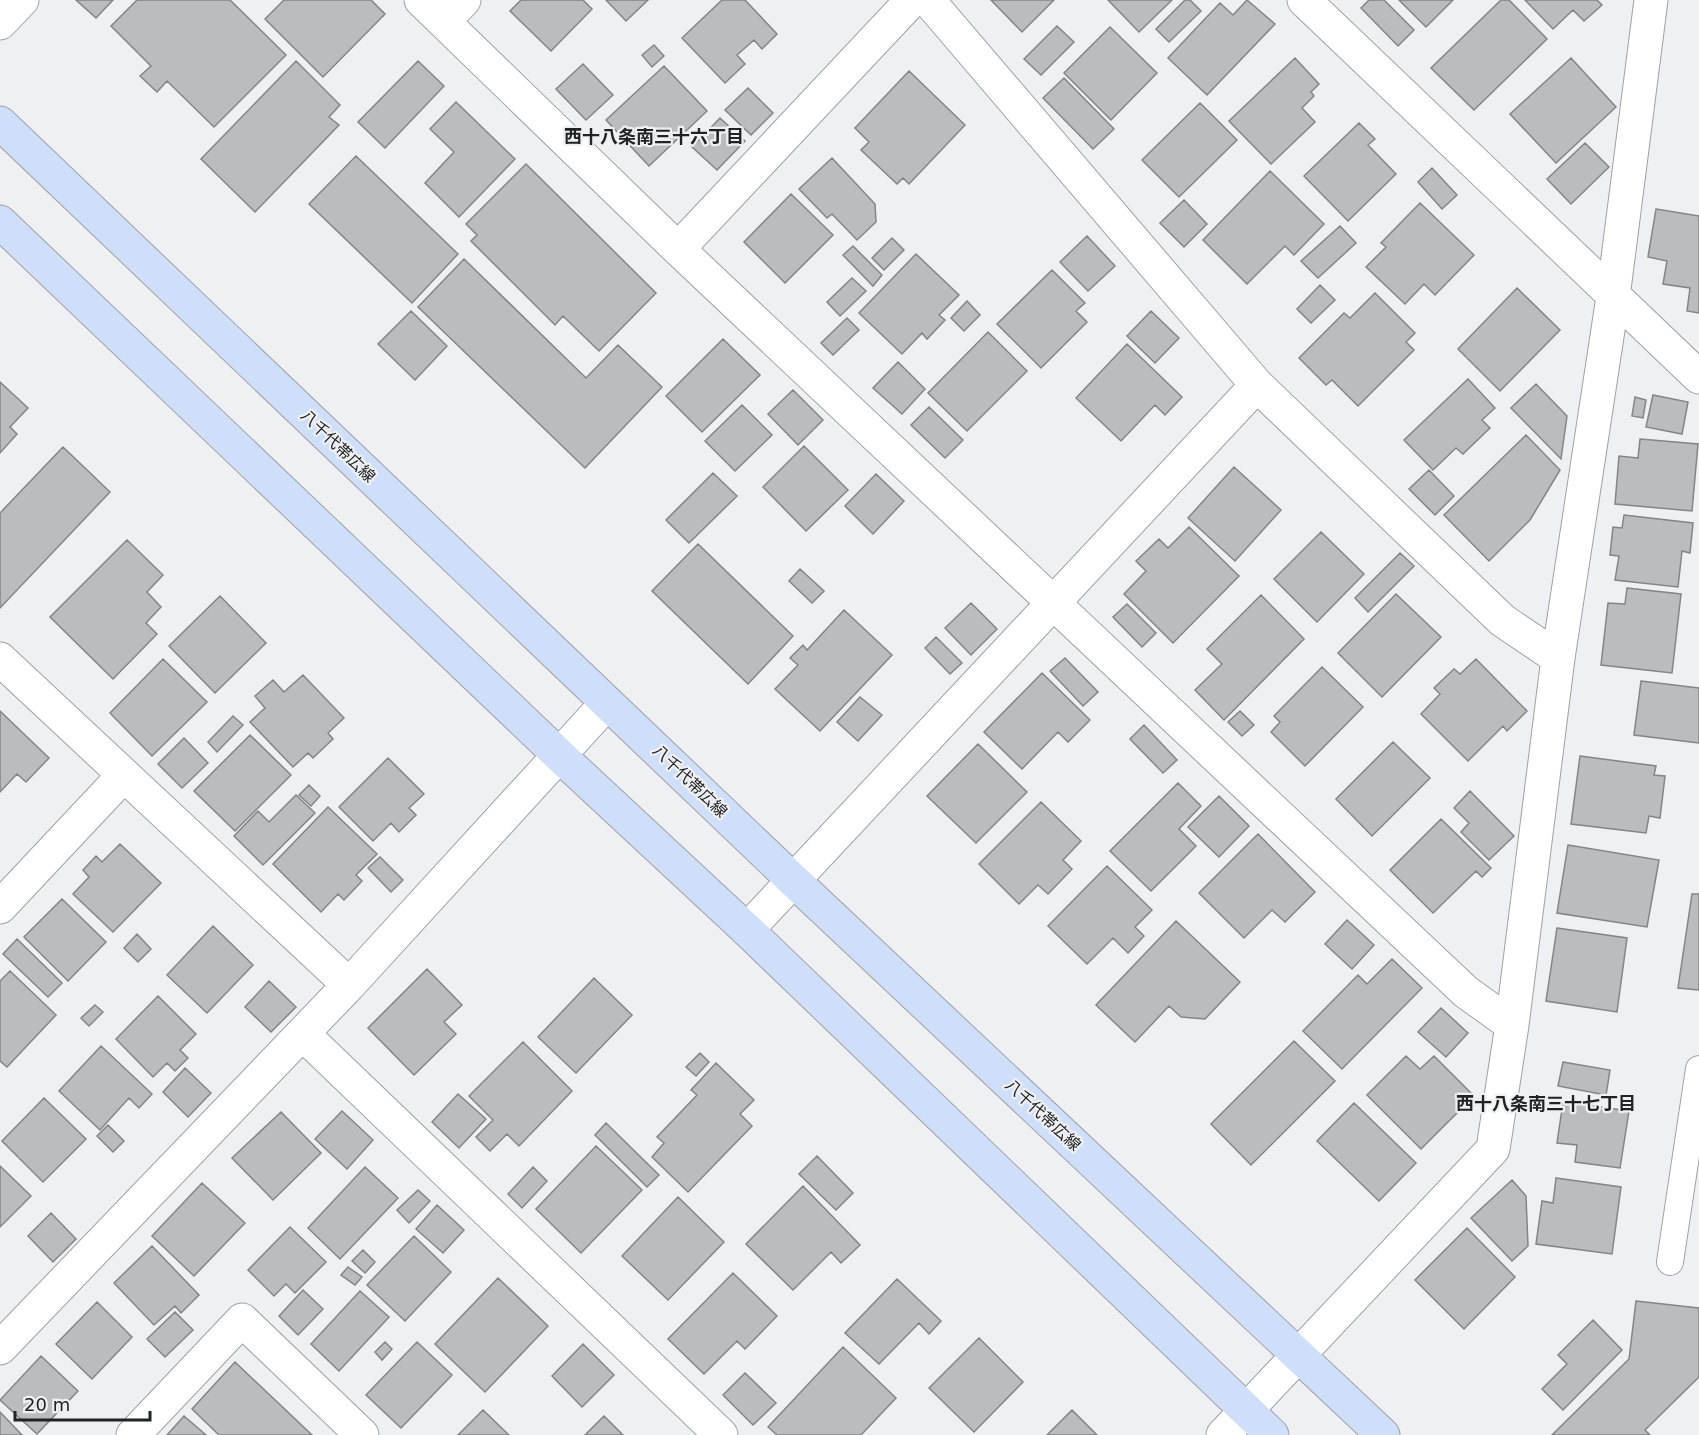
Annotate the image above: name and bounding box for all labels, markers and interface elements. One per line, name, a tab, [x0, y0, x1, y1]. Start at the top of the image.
district label: 西十八条南三十六丁目	[564, 126, 744, 147]
street label: 八千代帯広線	[297, 406, 379, 486]
street label: 八千代帯広線	[649, 741, 731, 821]
street label: 八千代帯広線	[1001, 1075, 1085, 1155]
district label: 西十八条南三十七丁目	[1456, 1093, 1636, 1114]
scale bar	[15, 1384, 150, 1422]
text: 20 m	[24, 1394, 70, 1415]

